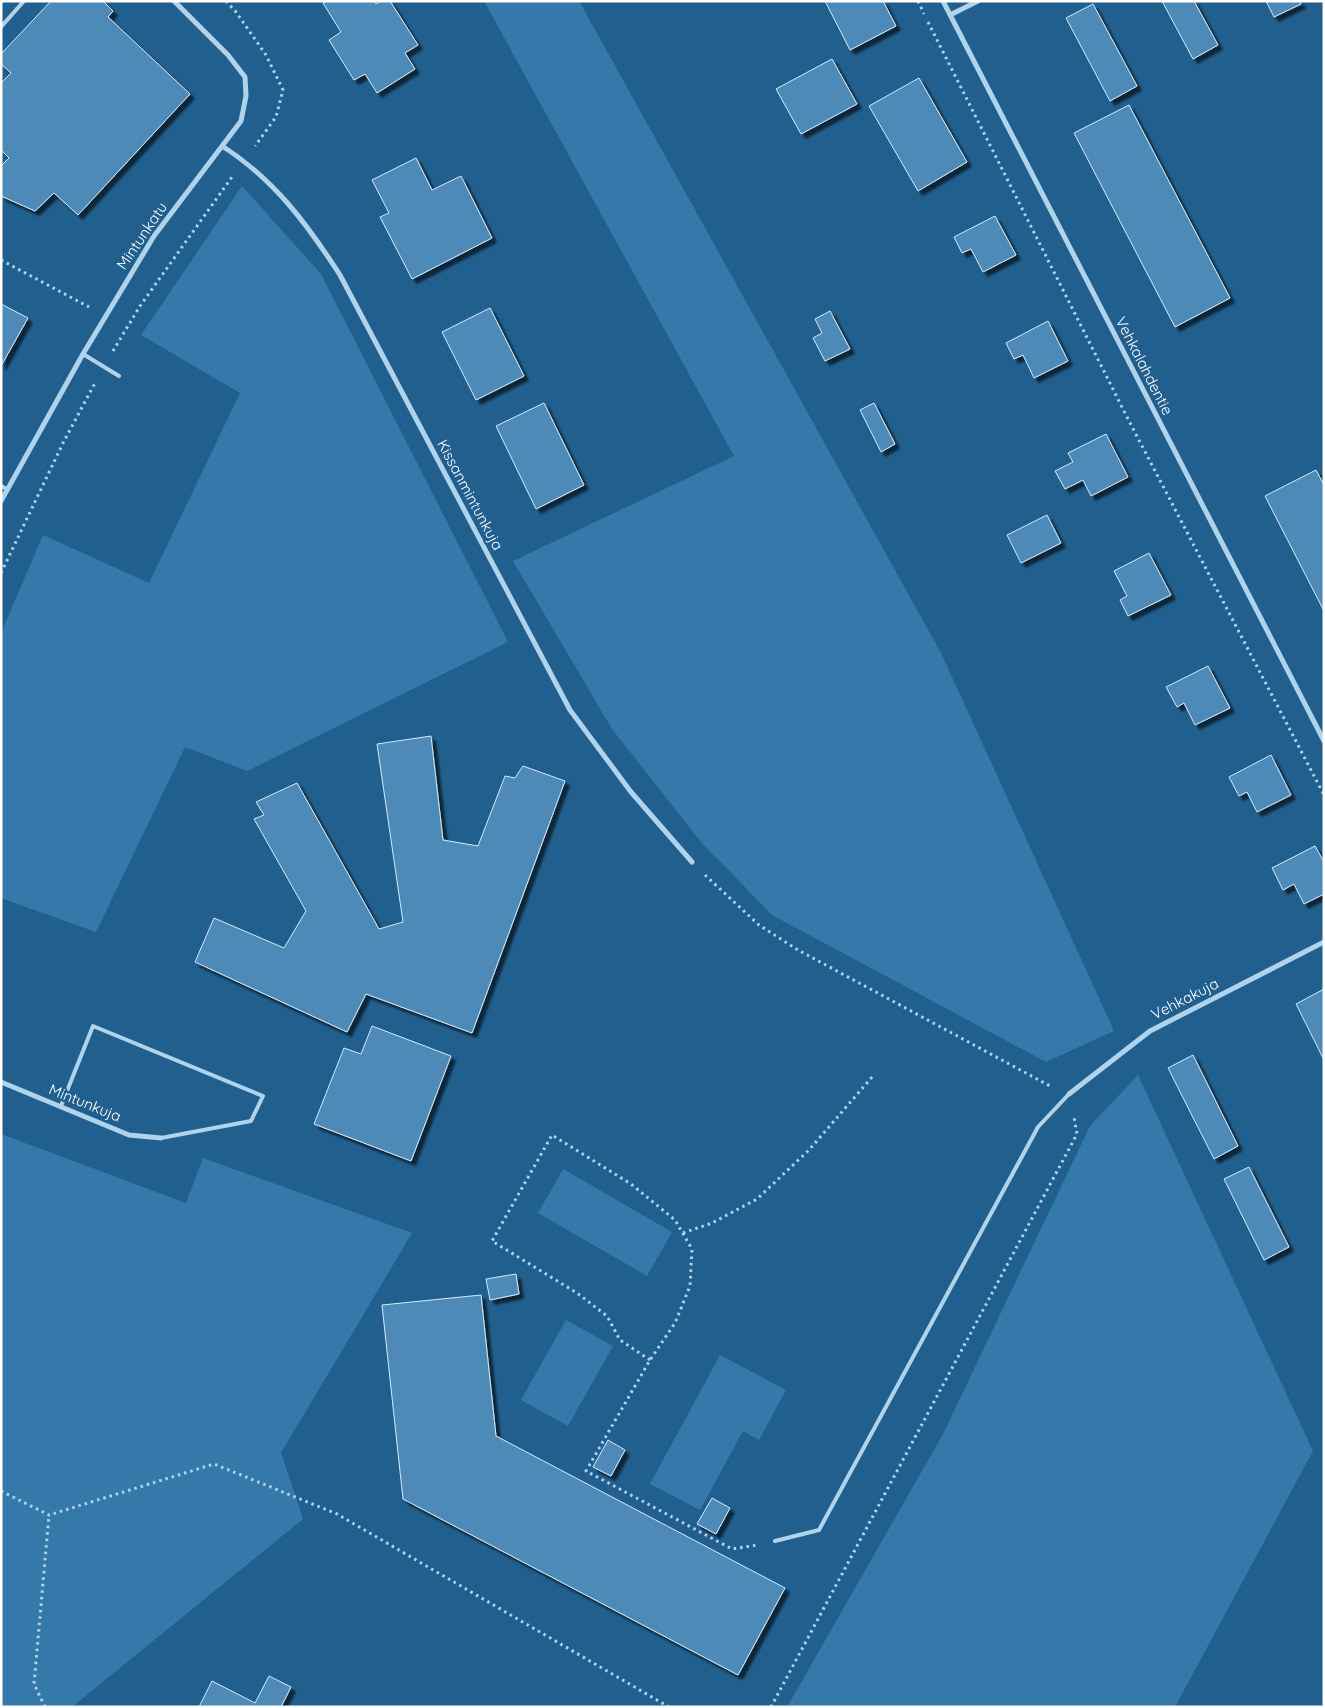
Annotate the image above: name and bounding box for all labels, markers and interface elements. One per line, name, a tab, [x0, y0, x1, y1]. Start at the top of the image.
street label: Mintunkatu	[112, 198, 171, 273]
street label: Vehkalahdentie	[1112, 313, 1177, 418]
street label: Kissanmintunkuja	[433, 436, 508, 553]
street label: Vehkakuja	[1148, 973, 1222, 1024]
street label: Mintunkuja	[46, 1079, 124, 1126]

